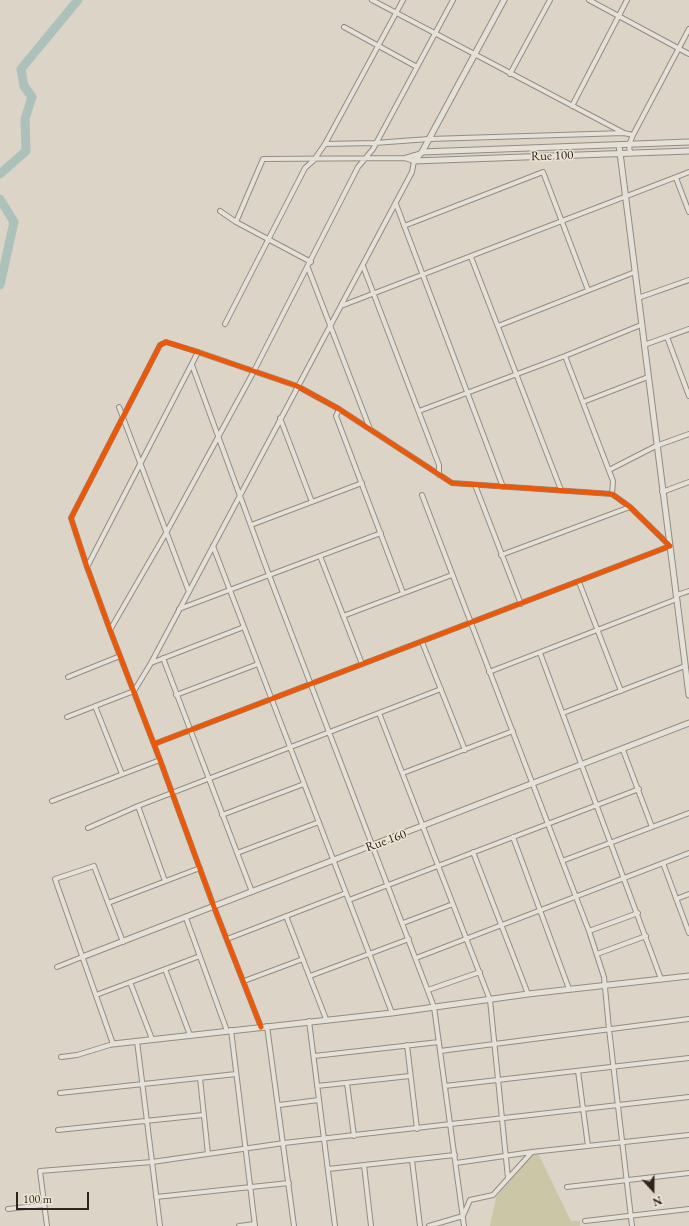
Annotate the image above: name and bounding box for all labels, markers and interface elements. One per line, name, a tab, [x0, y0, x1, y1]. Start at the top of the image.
street label: Rue 100	[530, 147, 574, 165]
street label: Rue 160	[363, 826, 409, 856]
north arrow	[633, 1170, 673, 1210]
scale bar	[18, 1184, 91, 1210]
text: 100 m	[23, 1191, 52, 1207]
text: N	[651, 1193, 664, 1209]

